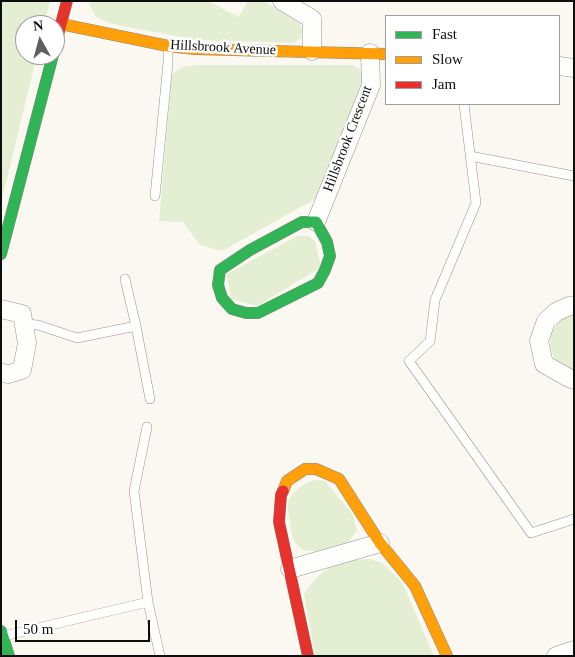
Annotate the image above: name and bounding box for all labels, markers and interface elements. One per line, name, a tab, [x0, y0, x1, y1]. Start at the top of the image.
north arrow	[15, 15, 65, 65]
legend	[385, 15, 560, 105]
text: N	[32, 18, 44, 34]
text: Fast	[432, 26, 457, 42]
street label: Hillsbrook Avenue	[170, 37, 276, 59]
text: Slow	[432, 51, 463, 67]
text: Jam	[432, 76, 456, 92]
street label: Hillsbrook Crescent	[320, 84, 376, 194]
scale bar	[18, 610, 152, 642]
text: 50 m	[23, 621, 53, 637]

